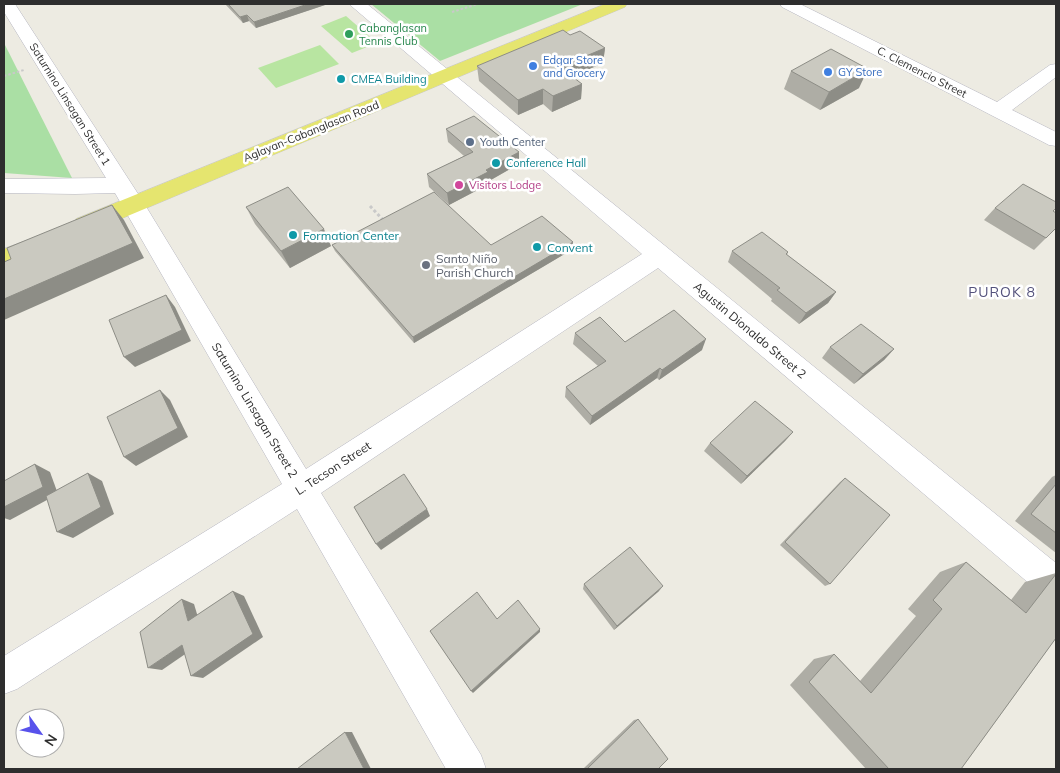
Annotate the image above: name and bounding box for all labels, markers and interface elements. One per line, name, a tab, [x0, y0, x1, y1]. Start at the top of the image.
place label: Cabanglasan Tennis Club	[359, 21, 427, 48]
marker: Cabanglasan Tennis Club	[343, 28, 355, 40]
street label: Saturnino Linsagan Street 1	[26, 40, 114, 168]
street label: C. Clemencio Street	[875, 43, 969, 101]
place label: Edgar Store and Grocery	[543, 53, 605, 80]
marker: Edgar Store and Grocery	[527, 60, 539, 72]
place label: GY Store	[838, 65, 882, 79]
marker: GY Store	[822, 66, 834, 78]
place label: CMEA Building	[351, 72, 427, 86]
marker: CMEA Building	[335, 73, 347, 85]
street label: Aglayan-Cabanglasan Road	[241, 97, 381, 165]
place label: Youth Center	[479, 135, 545, 149]
marker: Youth Center	[464, 136, 476, 148]
place label: Conference Hall	[506, 156, 586, 170]
marker: Conference Hall	[490, 157, 502, 169]
place label: Visitors Lodge	[469, 178, 541, 192]
marker: Visitors Lodge	[453, 179, 465, 191]
place label: Formation Center	[303, 228, 400, 243]
marker: Formation Center	[287, 229, 299, 241]
place label: Convent	[547, 240, 593, 255]
marker: Convent	[531, 241, 543, 253]
place label: Santo Niño Parish Church	[436, 251, 513, 280]
marker: Santo Niño Parish Church	[420, 259, 432, 271]
street label: Agustin Dionaldo Street 2	[691, 278, 809, 382]
district label: PUROK 8	[968, 283, 1036, 301]
street label: Saturnino Linsagan Street 2	[209, 340, 301, 480]
street label: L. Tecson Street	[292, 438, 374, 498]
north arrow	[15, 708, 65, 758]
text: N	[40, 731, 61, 749]

